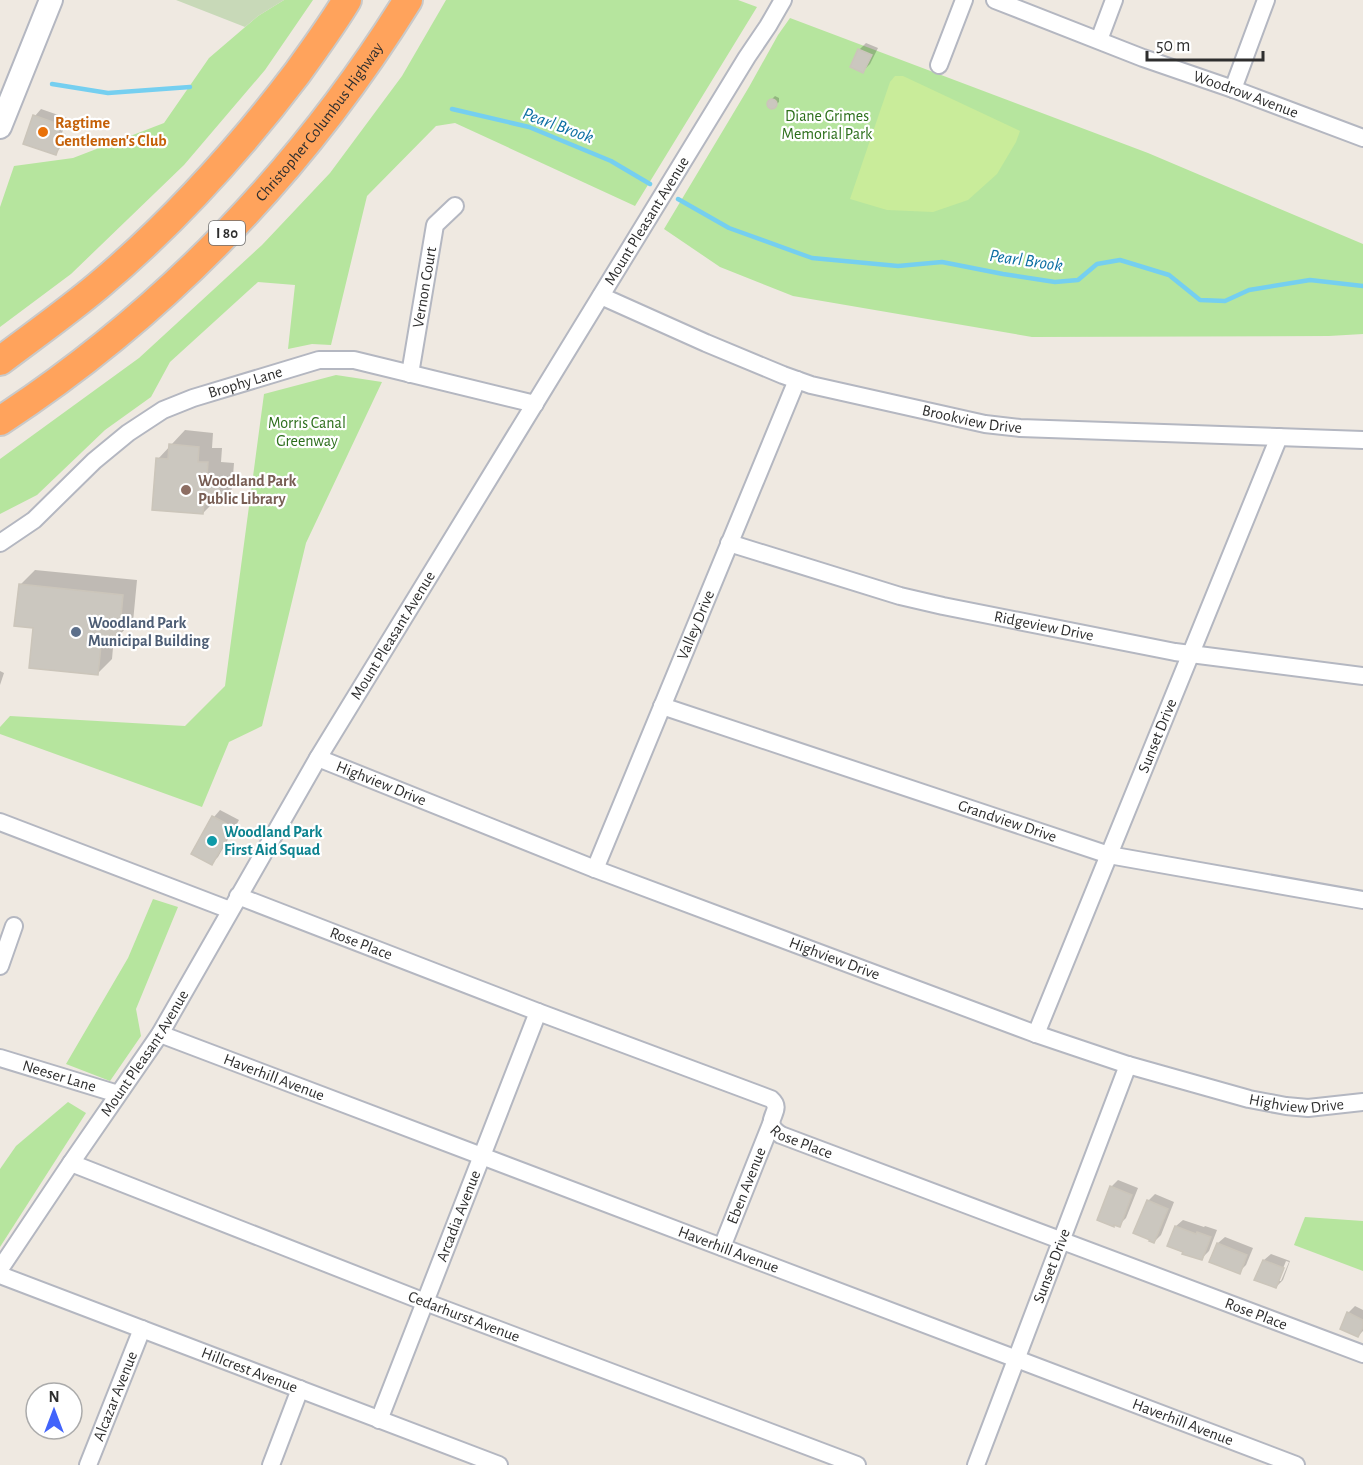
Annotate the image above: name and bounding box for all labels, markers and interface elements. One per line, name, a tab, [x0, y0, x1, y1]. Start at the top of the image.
scale bar	[1147, 24, 1262, 62]
text: 50 m	[1156, 37, 1190, 55]
street label: Christopher Columbus Highway	[253, 40, 387, 204]
street label: Woodrow Avenue	[1191, 68, 1301, 121]
water label: Pearl Brook	[520, 105, 596, 147]
park label: Diane Grimes Memorial Park	[782, 108, 873, 142]
place label: Ragtime Gentlemen's Club	[55, 115, 167, 149]
marker: Ragtime Gentlemen's Club	[36, 125, 50, 139]
street label: Mount Pleasant Avenue	[601, 154, 692, 288]
road number: I 80	[209, 221, 245, 245]
street label: Vernon Court	[410, 245, 439, 329]
water label: Pearl Brook	[988, 247, 1064, 275]
street label: Brophy Lane	[206, 364, 284, 401]
street label: Brookview Drive	[921, 402, 1023, 436]
park label: Morris Canal Greenway	[268, 415, 346, 450]
place label: Woodland Park Public Library	[198, 473, 297, 508]
marker: Woodland Park Public Library	[179, 483, 193, 497]
street label: Mount Pleasant Avenue	[348, 569, 438, 702]
street label: Valley Drive	[674, 588, 717, 662]
street label: Ridgeview Drive	[993, 608, 1095, 644]
place label: Woodland Park Municipal Building	[88, 615, 210, 649]
marker: Woodland Park Municipal Building	[69, 625, 83, 639]
street label: Sunset Drive	[1135, 697, 1180, 775]
street label: Highview Drive	[334, 758, 428, 808]
street label: Grandview Drive	[956, 797, 1059, 845]
place label: Woodland Park First Aid Squad	[224, 824, 323, 858]
marker: Woodland Park First Aid Squad	[205, 834, 219, 848]
street label: Rose Place	[328, 924, 394, 963]
street label: Highview Drive	[787, 934, 882, 983]
street label: Mount Pleasant Avenue	[98, 987, 191, 1119]
street label: Haverhill Avenue	[221, 1051, 327, 1104]
street label: Neeser Lane	[21, 1057, 98, 1095]
street label: Highview Drive	[1248, 1091, 1345, 1116]
street label: Rose Place	[767, 1122, 835, 1162]
street label: Eben Avenue	[724, 1145, 769, 1226]
street label: Arcadia Avenue	[434, 1168, 484, 1264]
street label: Haverhill Avenue	[676, 1223, 781, 1276]
street label: Sunset Drive	[1030, 1226, 1073, 1305]
street label: Cedarhurst Avenue	[406, 1288, 522, 1345]
street label: Rose Place	[1223, 1295, 1290, 1333]
street label: Hillcrest Avenue	[199, 1344, 300, 1396]
street label: Alcazar Avenue	[90, 1349, 140, 1443]
north arrow	[24, 1381, 84, 1441]
text: N	[48, 1389, 60, 1405]
street label: Haverhill Avenue	[1130, 1396, 1235, 1448]

